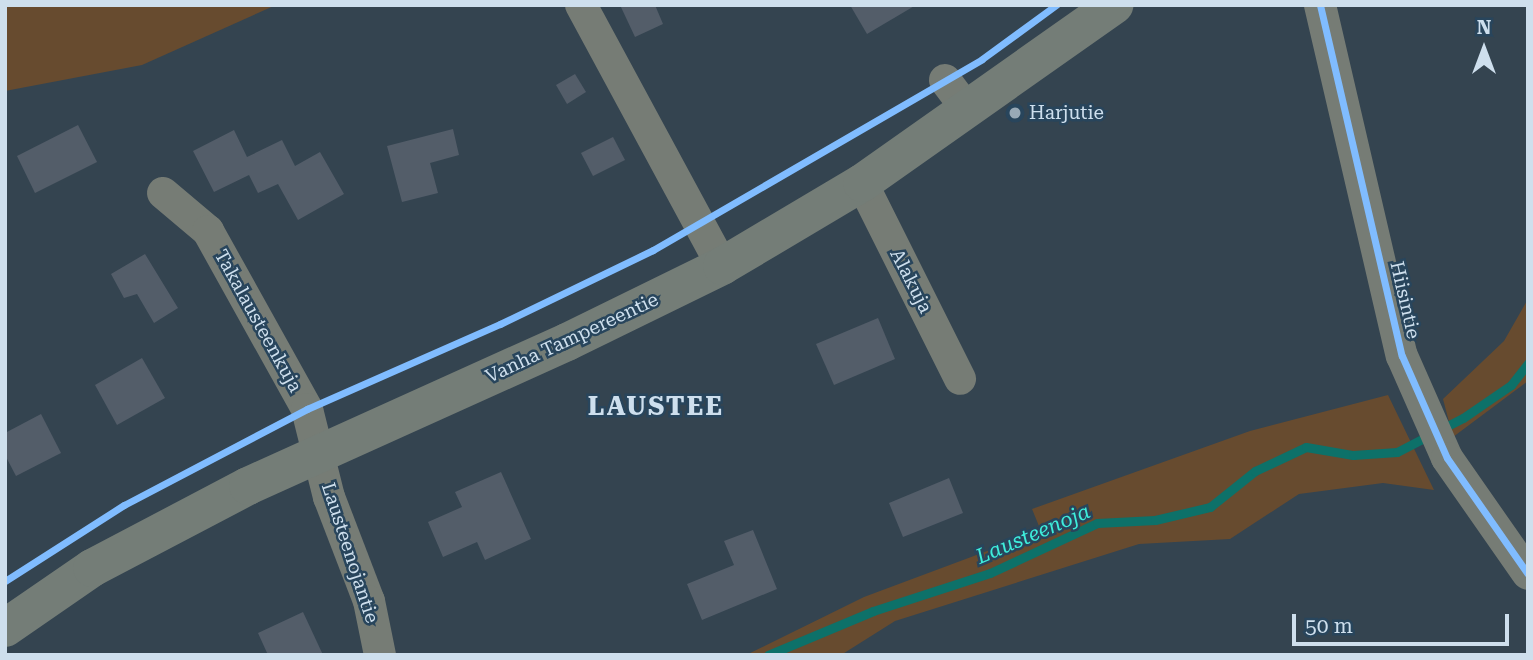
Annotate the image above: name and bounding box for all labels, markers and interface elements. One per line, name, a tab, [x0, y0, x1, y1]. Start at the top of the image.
north arrow	[1449, 14, 1519, 84]
text: N	[1477, 16, 1491, 39]
place label: Harjutie	[1029, 102, 1104, 124]
marker: Harjutie	[1007, 105, 1023, 121]
street label: Alakuja	[885, 245, 937, 317]
street label: Takalausteenkuja	[209, 246, 307, 396]
street label: Hiisintie	[1385, 259, 1425, 341]
street label: Vanha Tampereentie	[482, 288, 662, 388]
district label: LAUSTEE	[589, 391, 723, 423]
street label: Lausteenojantie	[317, 480, 383, 626]
water label: Lausteenoja	[972, 499, 1094, 569]
scale bar	[1295, 600, 1512, 644]
text: 50 m	[1305, 614, 1353, 638]

